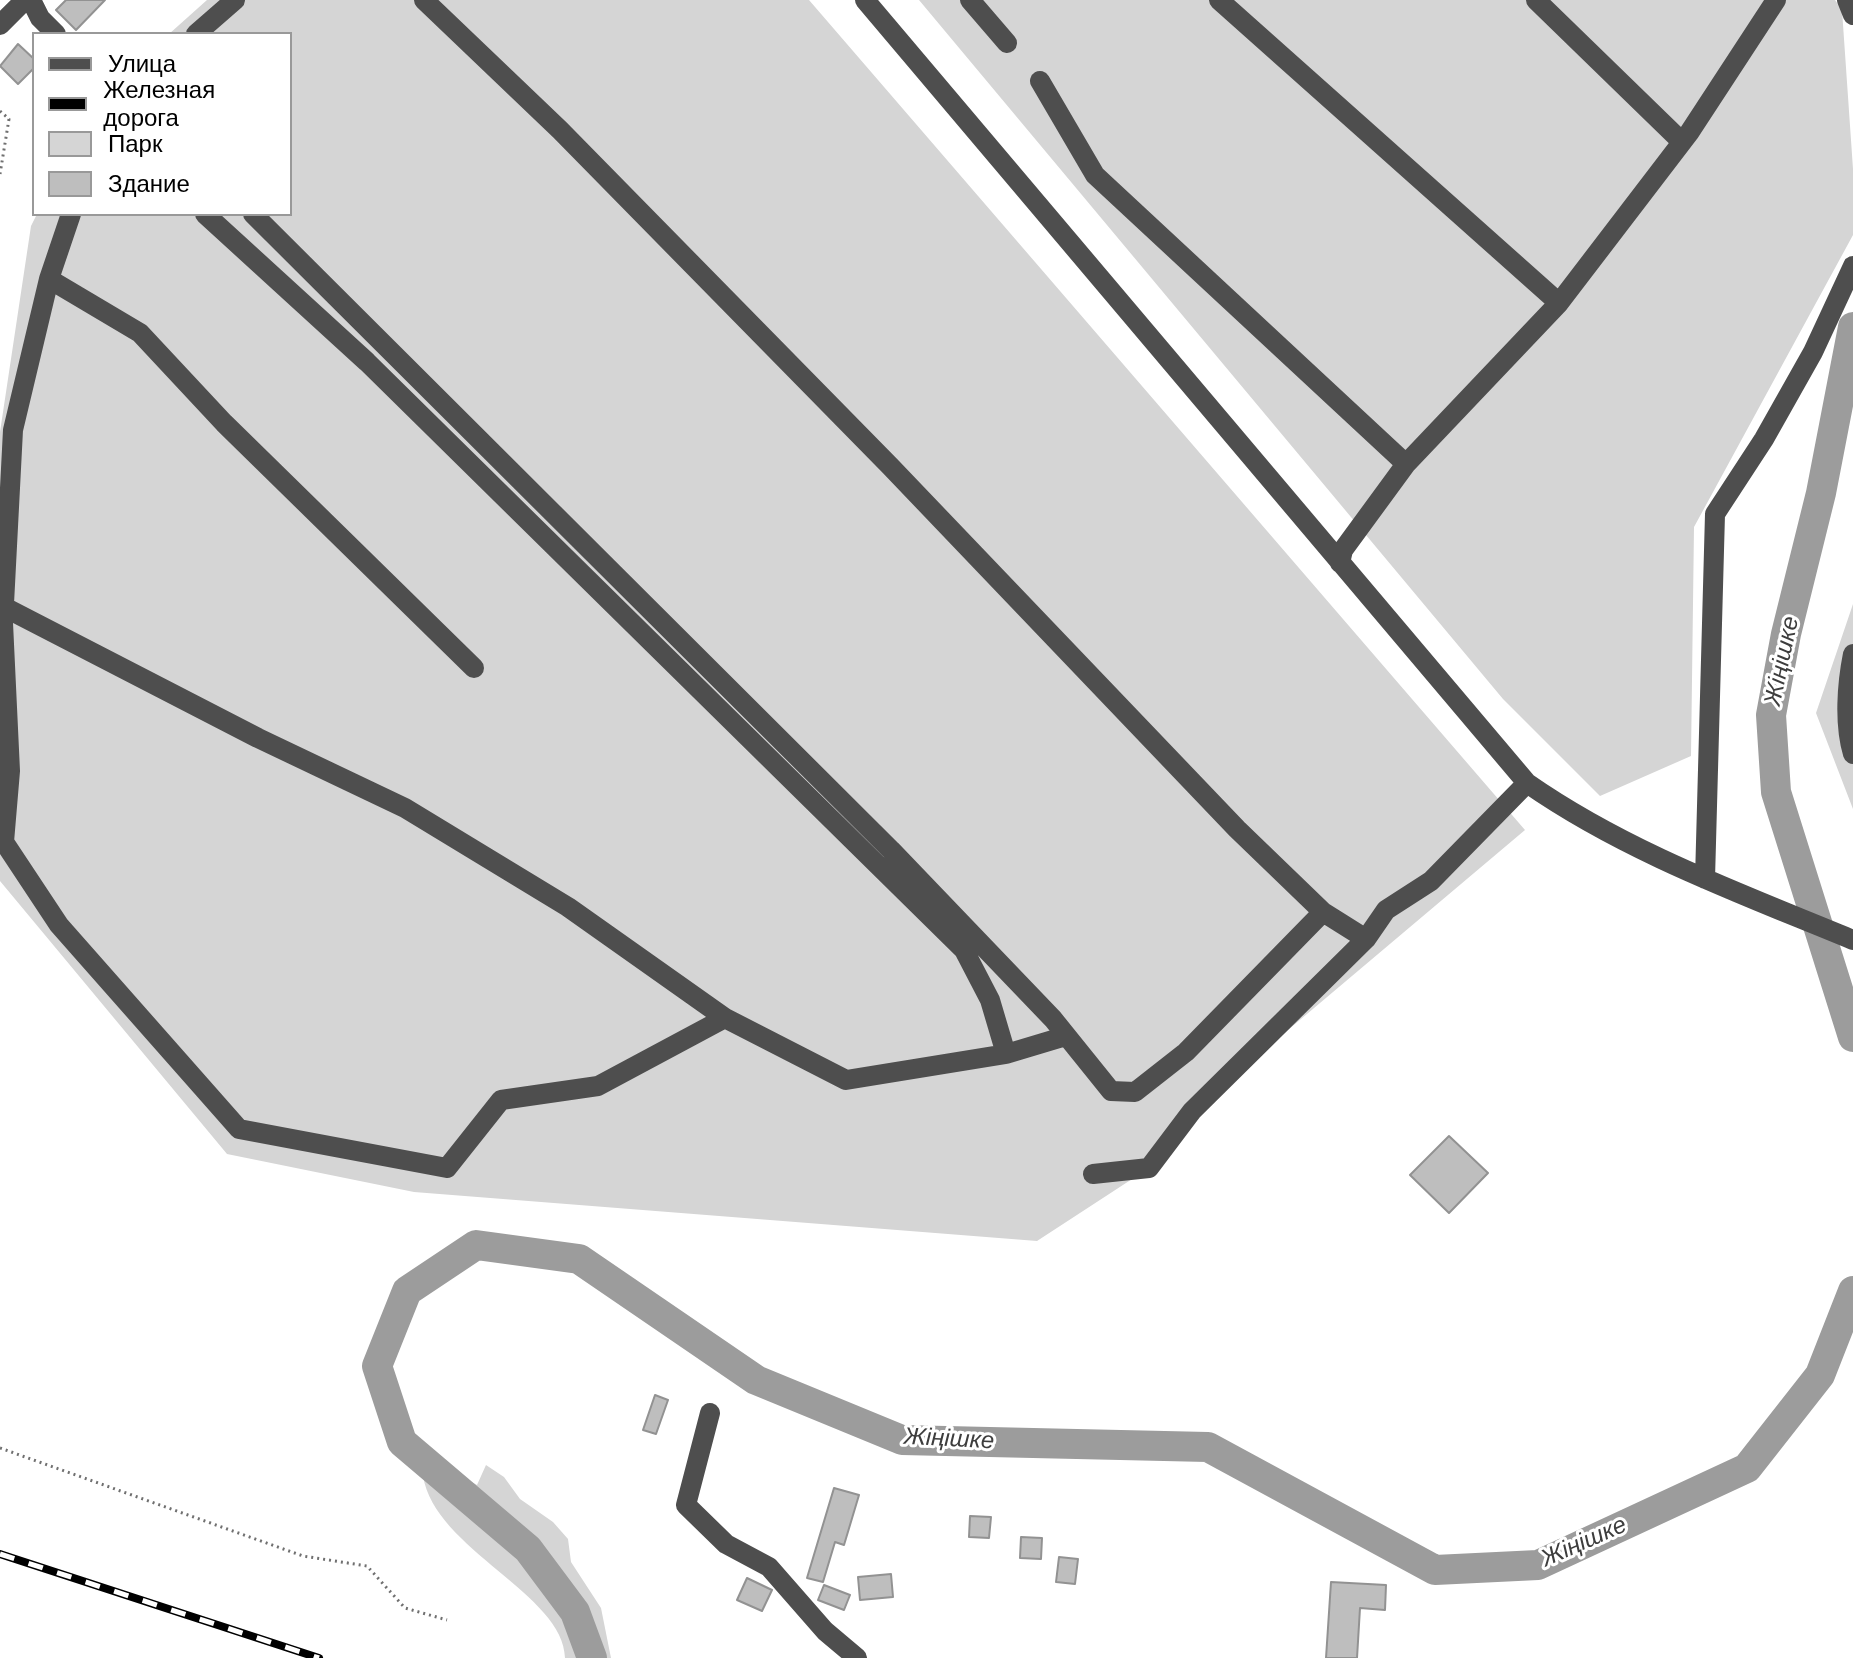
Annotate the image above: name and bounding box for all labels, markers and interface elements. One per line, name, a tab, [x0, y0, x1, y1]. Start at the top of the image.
legend	[32, 32, 292, 216]
text: Улица	[108, 50, 176, 78]
text: Железная дорога	[103, 76, 215, 132]
text: Парк	[108, 130, 162, 158]
text: Здание	[108, 170, 190, 198]
water label: Жіңішке	[1759, 614, 1805, 708]
water label: Жіңішке	[903, 1422, 995, 1456]
water label: Жіңішке	[1537, 1510, 1631, 1574]

